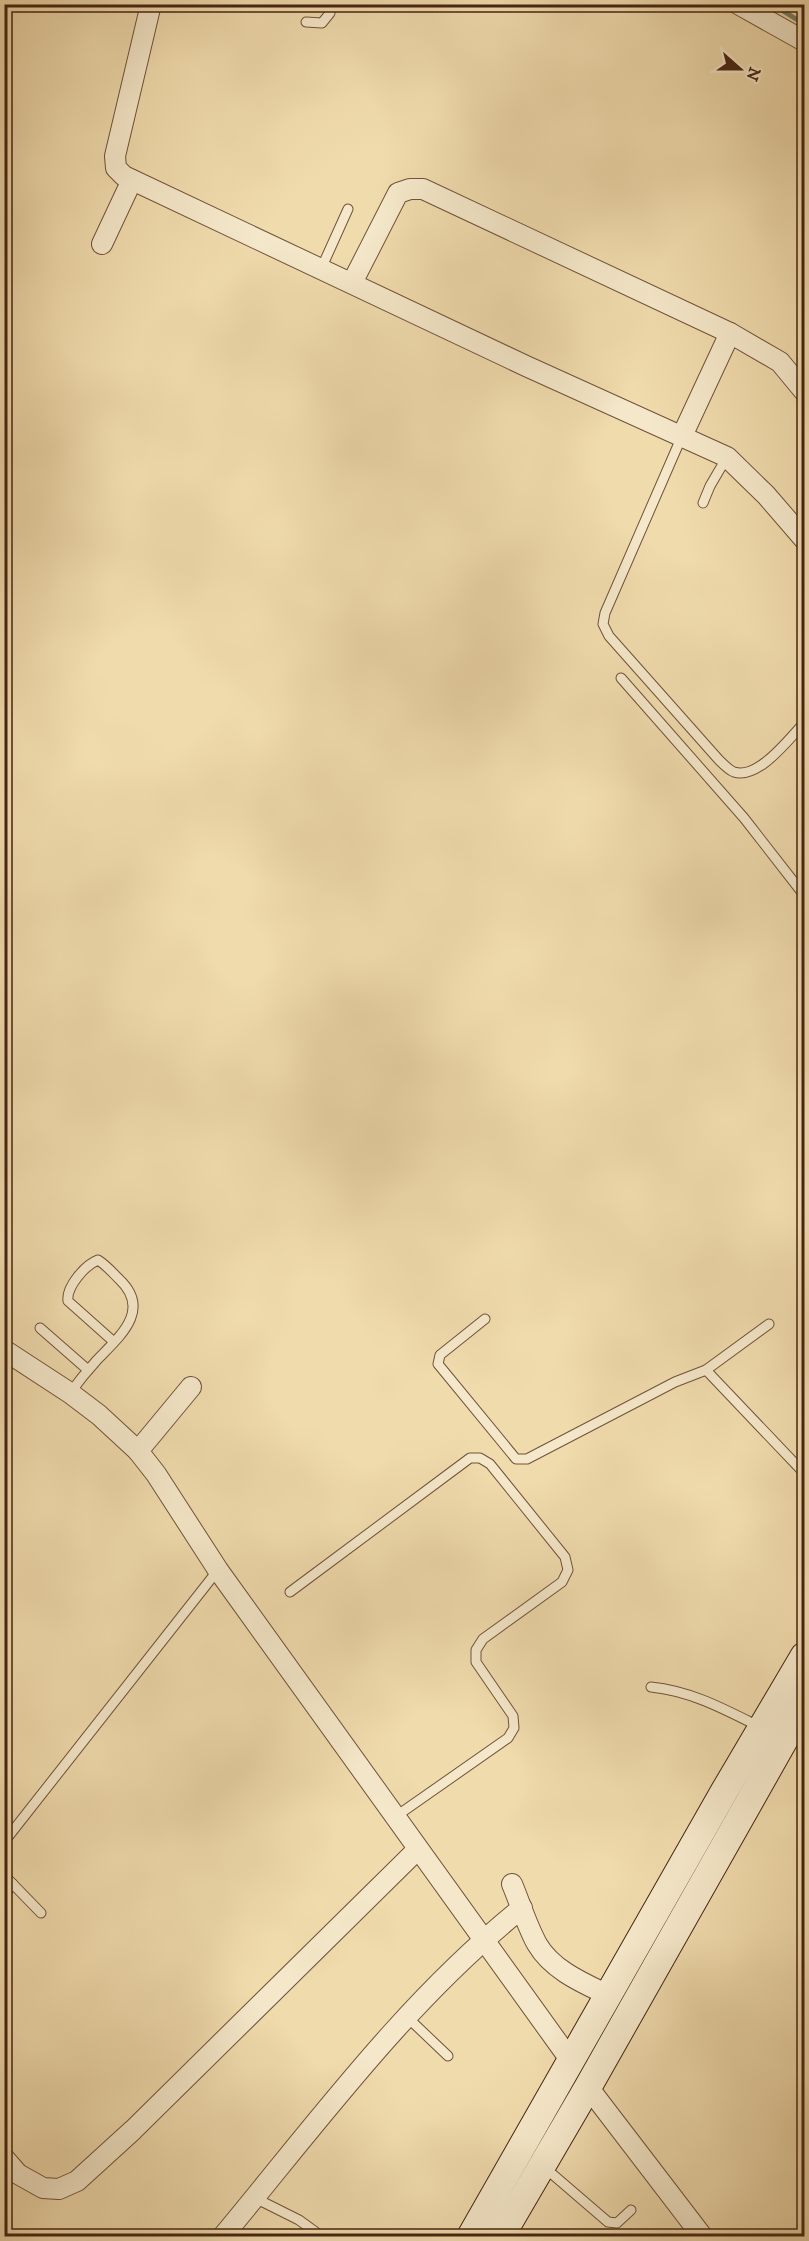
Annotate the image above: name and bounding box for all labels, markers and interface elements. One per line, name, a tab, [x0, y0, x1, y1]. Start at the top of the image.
north arrow	[710, 39, 770, 99]
text: N	[741, 64, 765, 84]

